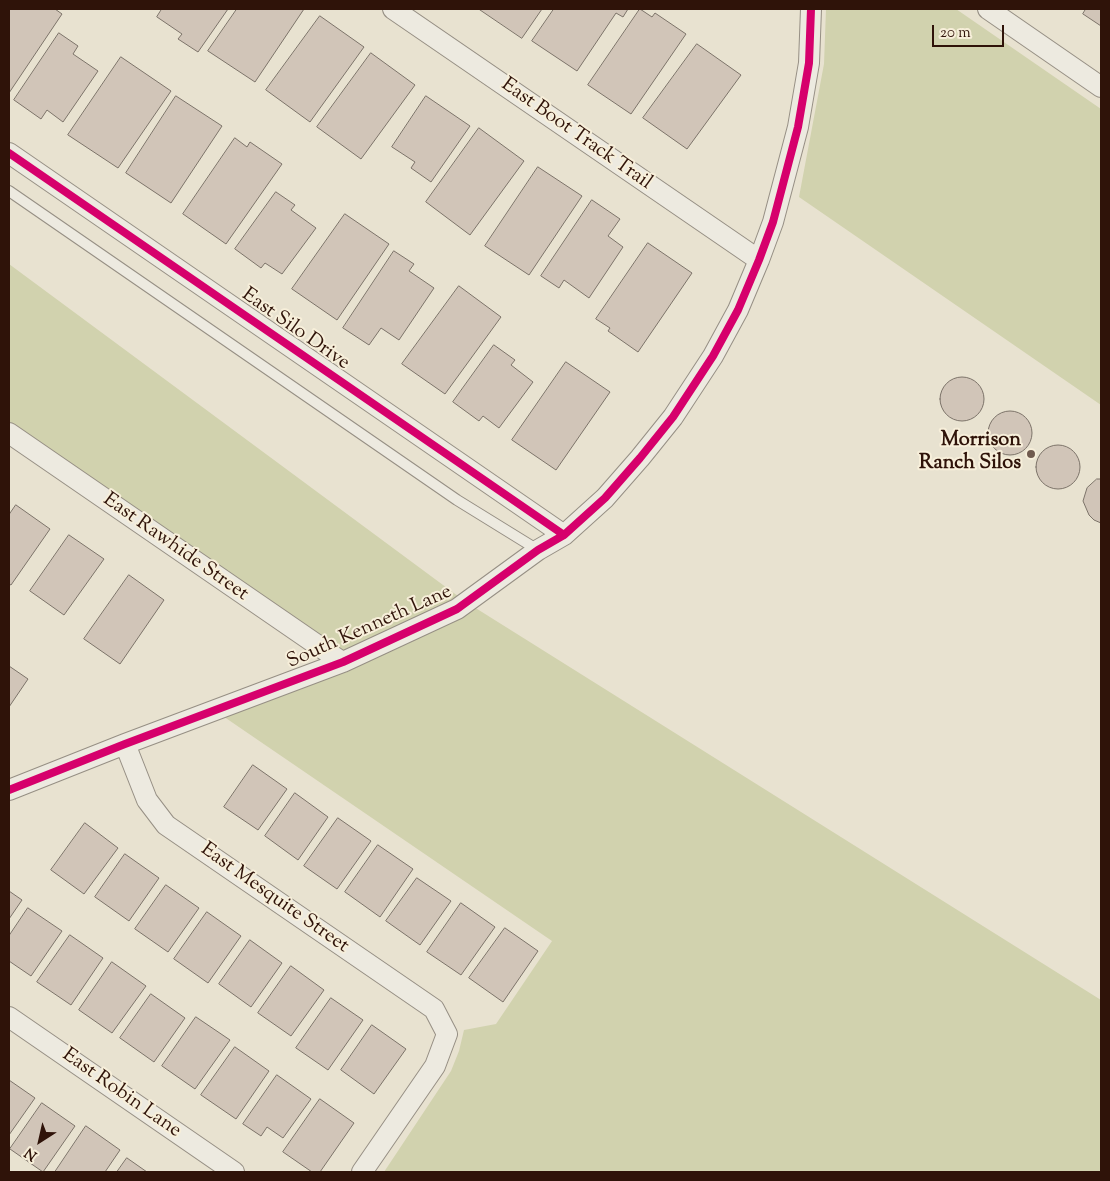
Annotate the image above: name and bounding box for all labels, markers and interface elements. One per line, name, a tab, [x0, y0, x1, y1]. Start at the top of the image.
scale bar	[935, 15, 1008, 47]
text: 20 m	[940, 23, 971, 44]
street label: East Boot Track Trail	[496, 74, 656, 196]
street label: East Silo Drive	[236, 284, 354, 376]
place label: Morrison Ranch Silos	[919, 430, 1021, 477]
marker: Morrison Ranch Silos	[1025, 448, 1037, 460]
street label: East Rawhide Street	[98, 489, 252, 607]
street label: South Kenneth Lane	[284, 581, 456, 675]
street label: East Mesquite Street	[195, 839, 353, 959]
street label: East Robin Lane	[57, 1044, 185, 1144]
north arrow	[15, 1116, 65, 1166]
text: N	[21, 1142, 42, 1165]

